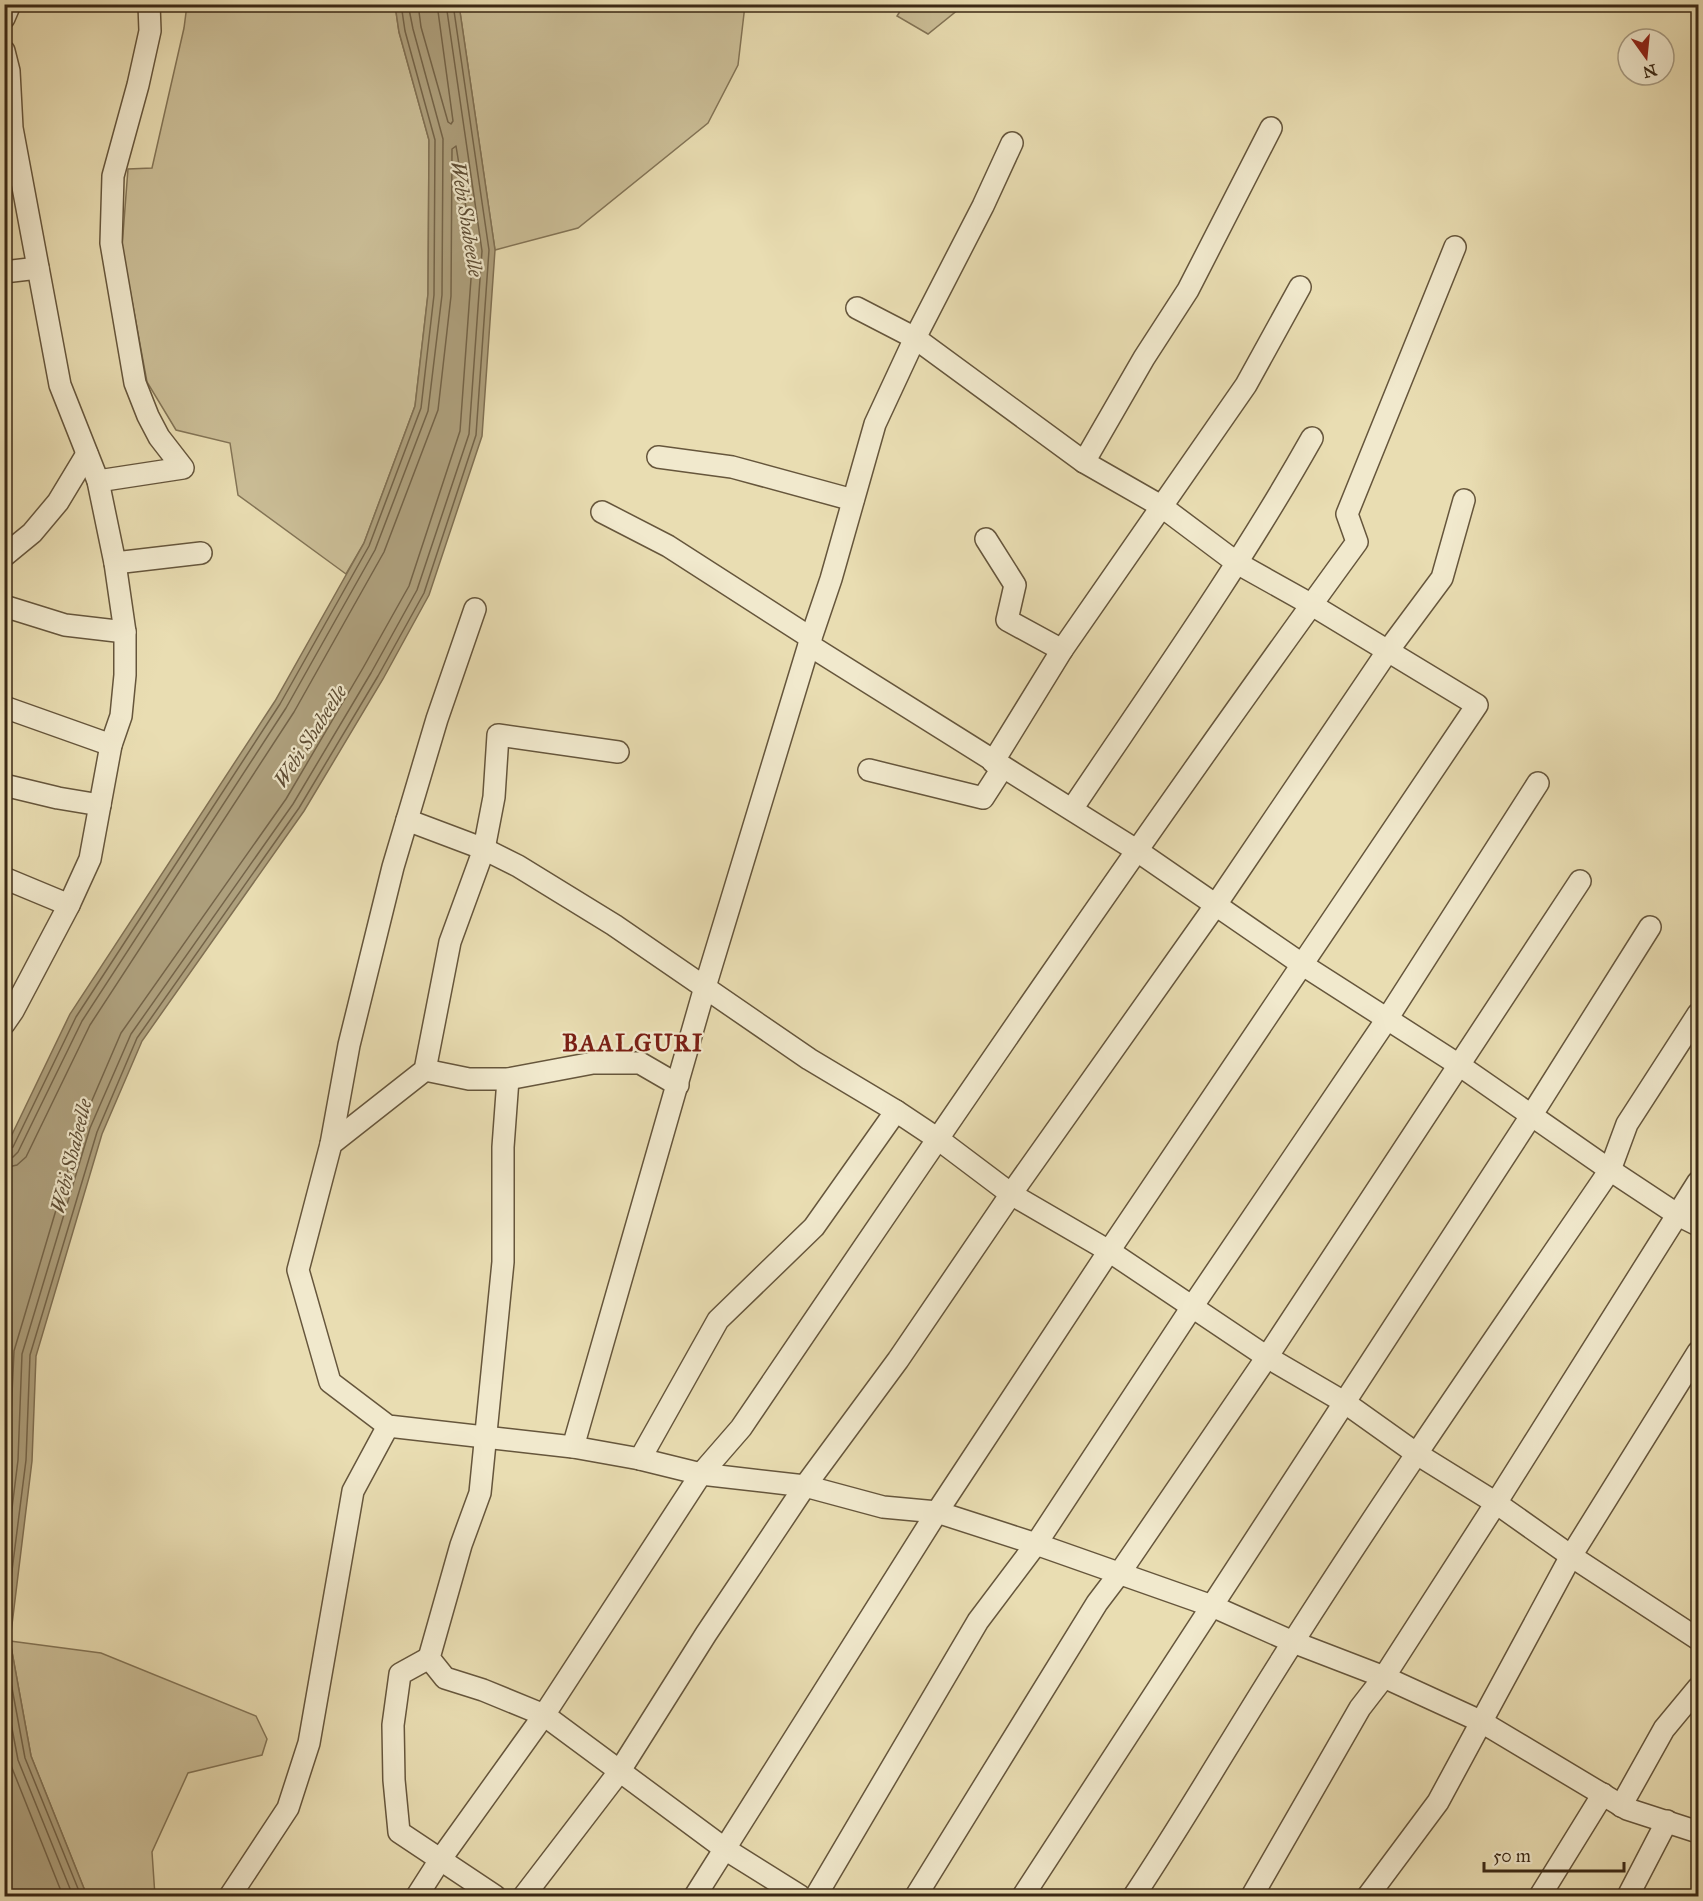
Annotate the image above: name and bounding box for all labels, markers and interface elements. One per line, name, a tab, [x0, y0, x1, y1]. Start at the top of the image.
north arrow	[1616, 27, 1676, 87]
text: N	[1640, 60, 1659, 82]
water label: Webi Shabeelle	[446, 160, 488, 279]
water label: Webi Shabeelle	[268, 680, 352, 791]
district label: BAALGURI	[562, 1028, 704, 1058]
water label: Webi Shabeelle	[45, 1096, 97, 1215]
scale bar	[1484, 1835, 1624, 1873]
text: 50 m	[1493, 1845, 1531, 1867]

